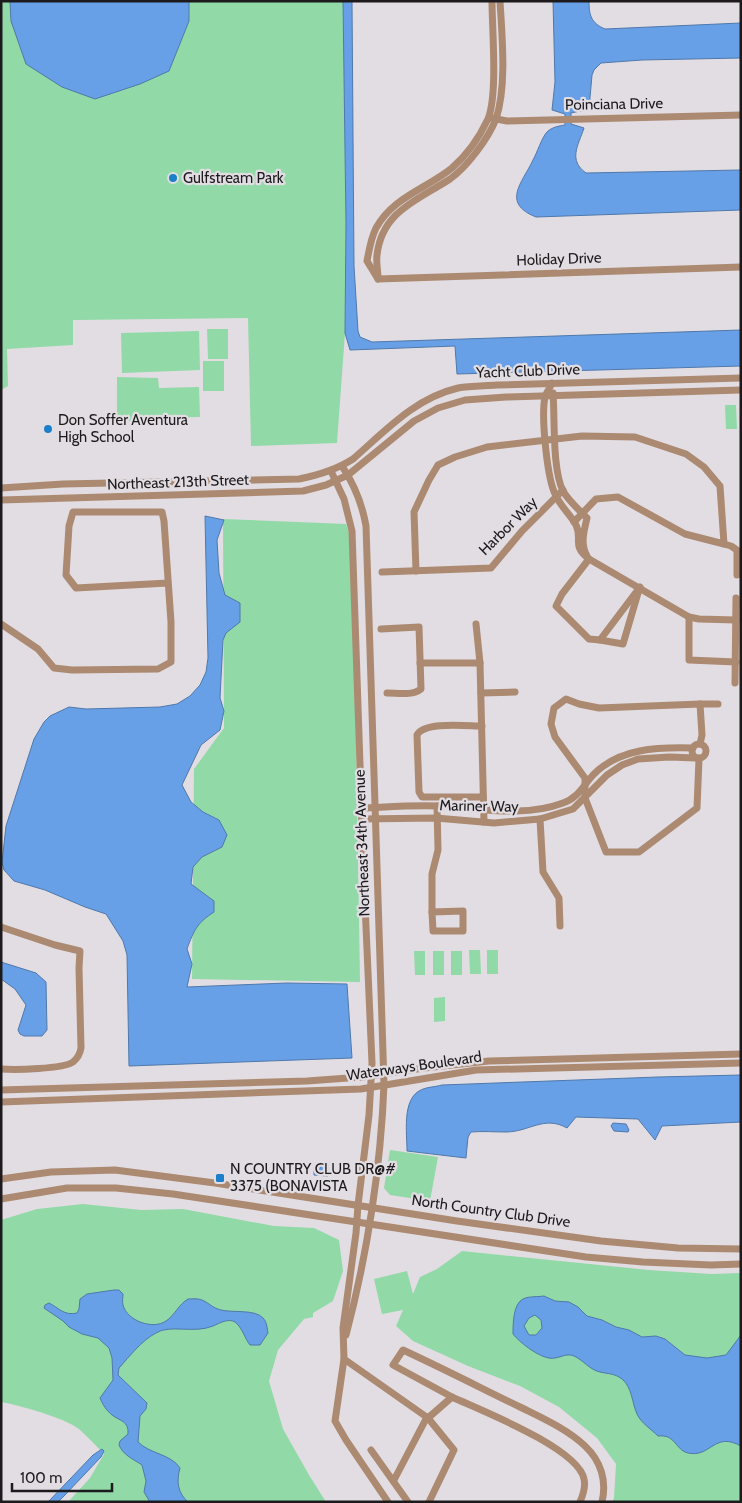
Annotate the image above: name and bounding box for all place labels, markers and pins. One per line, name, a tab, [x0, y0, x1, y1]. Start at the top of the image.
place label: Gulfstream Park	[183, 169, 284, 187]
marker: Gulfstream Park	[167, 172, 179, 184]
place label: Don Soffer Aventura High School	[58, 411, 189, 446]
marker: Don Soffer Aventura High School	[42, 423, 54, 435]
place label: N COUNTRY CLUB DR@# 3375 (BONAVISTA	[230, 1160, 396, 1195]
marker: N COUNTRY CLUB DR@# 3375 (BONAVISTA	[214, 1172, 226, 1184]

